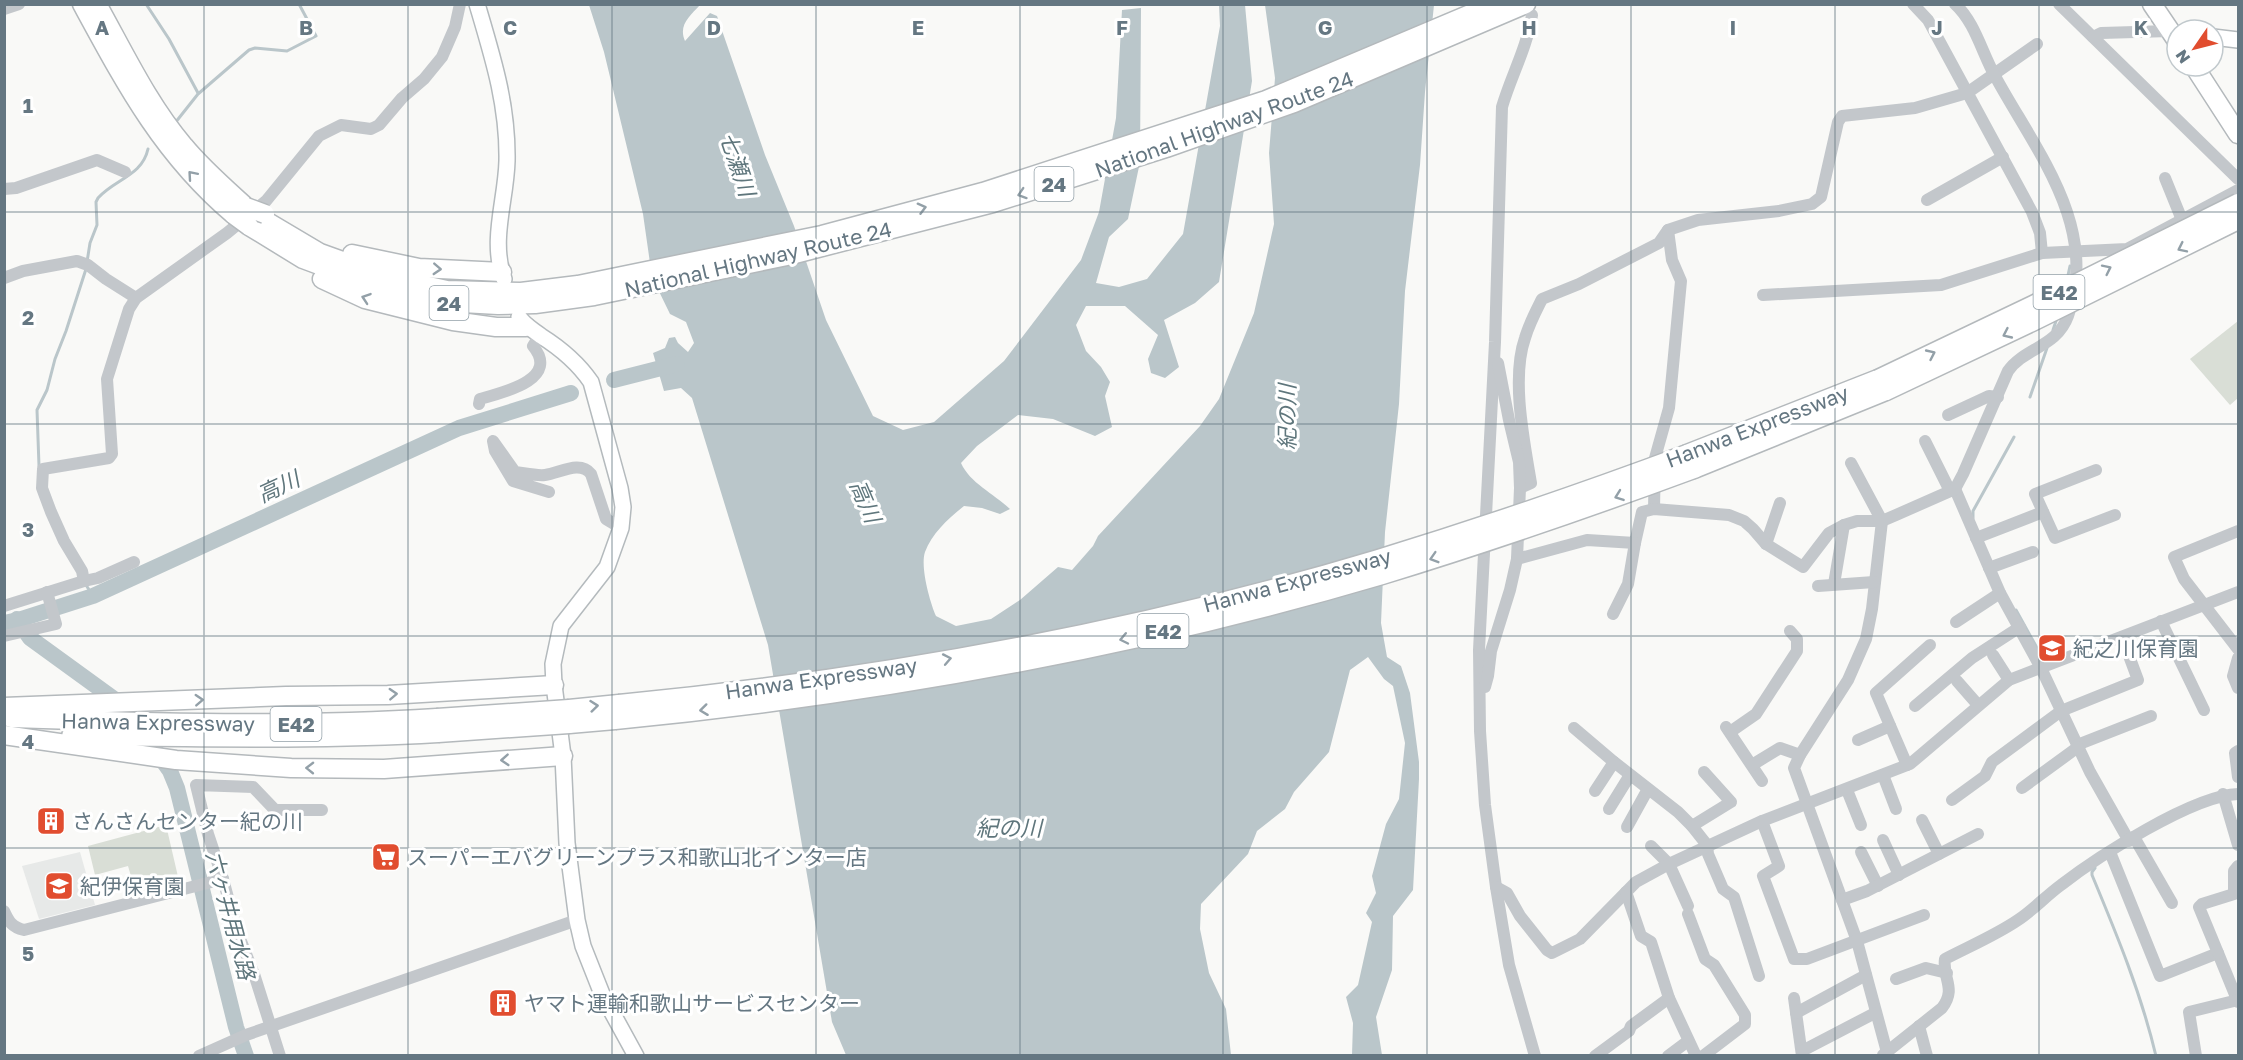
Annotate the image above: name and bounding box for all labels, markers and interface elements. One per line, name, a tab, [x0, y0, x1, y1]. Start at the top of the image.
text: A	[95, 15, 109, 39]
text: B	[299, 15, 313, 39]
text: C	[503, 15, 517, 39]
text: D	[707, 15, 721, 39]
text: E	[912, 15, 924, 39]
text: F	[1116, 15, 1128, 39]
text: G	[1318, 15, 1332, 39]
text: H	[1521, 15, 1537, 39]
text: I	[1730, 15, 1736, 39]
text: J	[1931, 15, 1943, 39]
text: K	[2134, 15, 2149, 39]
north arrow	[2165, 18, 2225, 78]
text: N	[2171, 46, 2194, 67]
street label: National Highway Route 24	[1091, 65, 1357, 183]
text: 1	[23, 93, 33, 117]
water label: 七瀬川	[714, 128, 762, 201]
road number: 24	[1034, 167, 1074, 201]
one-way arrow	[188, 171, 199, 182]
one-way arrow	[1017, 187, 1028, 199]
one-way arrow	[916, 203, 927, 215]
street label: National Highway Route 24	[622, 216, 894, 302]
one-way arrow	[2177, 240, 2188, 252]
one-way arrow	[433, 262, 442, 275]
one-way arrow	[2100, 265, 2111, 276]
road number: E42	[2034, 275, 2084, 309]
road number: 24	[430, 286, 468, 320]
one-way arrow	[361, 293, 372, 306]
text: 2	[22, 305, 34, 329]
one-way arrow	[2003, 327, 2014, 339]
one-way arrow	[1924, 349, 1935, 361]
street label: Hanwa Expressway	[1662, 379, 1852, 473]
water label: 紀の川	[1273, 382, 1300, 450]
water label: 高川	[252, 464, 305, 508]
water label: 高川	[845, 475, 888, 528]
one-way arrow	[1614, 489, 1625, 502]
text: 3	[22, 517, 34, 541]
street label: Hanwa Expressway	[1200, 542, 1394, 618]
one-way arrow	[1429, 551, 1440, 564]
road number: E42	[1138, 614, 1188, 648]
one-way arrow	[1119, 632, 1129, 645]
school or university icon: 紀之川保育園	[2036, 632, 2068, 664]
place label: 紀之川保育園	[2073, 635, 2199, 661]
street label: Hanwa Expressway	[723, 652, 919, 704]
one-way arrow	[942, 653, 952, 666]
one-way arrow	[389, 688, 398, 701]
one-way arrow	[194, 694, 203, 707]
one-way arrow	[589, 701, 598, 713]
one-way arrow	[699, 704, 709, 716]
street label: Hanwa Expressway	[61, 707, 255, 737]
road number: E42	[270, 707, 322, 741]
text: 4	[22, 729, 34, 753]
one-way arrow	[501, 753, 510, 766]
one-way arrow	[306, 762, 315, 774]
building icon: さんさんセンター紀の川	[35, 805, 67, 837]
place label: さんさんセンター紀の川	[72, 808, 303, 834]
water label: 紀の川	[976, 814, 1044, 841]
supermarket icon: スーパーエバグリーンプラス和歌山北インター店	[370, 841, 402, 873]
place label: スーパーエバグリーンプラス和歌山北インター店	[407, 844, 867, 870]
water label: 六ヶ井用水路	[201, 848, 262, 984]
school or university icon: 紀伊保育園	[43, 870, 75, 902]
place label: 紀伊保育園	[80, 873, 185, 899]
text: 5	[22, 941, 34, 965]
building icon: ヤマト運輸和歌山サービスセンター	[487, 987, 519, 1019]
place label: ヤマト運輸和歌山サービスセンター	[524, 990, 860, 1016]

